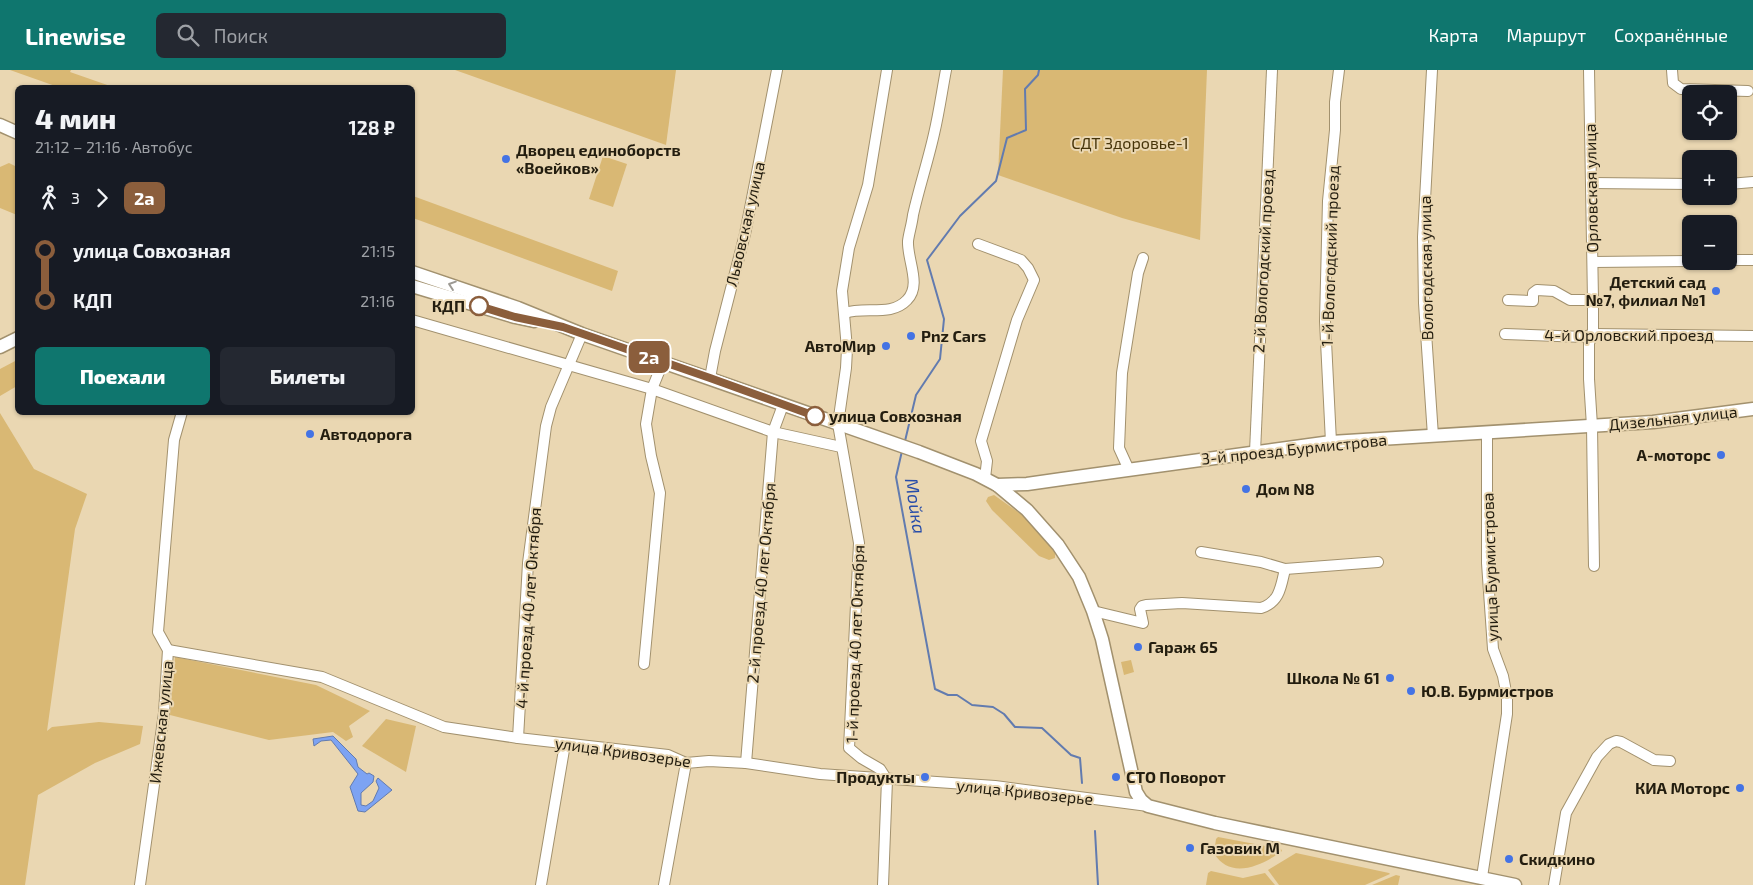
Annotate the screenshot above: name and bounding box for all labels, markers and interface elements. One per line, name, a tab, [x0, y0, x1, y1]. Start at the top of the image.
search box	[156, 13, 506, 58]
text: Linewise	[25, 21, 126, 50]
icon: search	[174, 21, 202, 49]
text: Поиск	[214, 24, 268, 47]
text: Карта	[1428, 24, 1478, 46]
text: Маршрут	[1506, 24, 1586, 46]
text: Сохранённые	[1614, 24, 1728, 46]
map controls	[1682, 85, 1737, 270]
button: locate	[1682, 85, 1737, 140]
text: 4 мин	[35, 101, 116, 135]
text: 128 ₽	[349, 116, 395, 139]
street label: Орловская улица	[1580, 123, 1602, 253]
park label: СДТ Здоровье-1	[1071, 133, 1189, 152]
text: 21:12 – 21:16 · Автобус	[35, 137, 193, 156]
place label: Дворец единоборств «Воейков»	[516, 140, 681, 177]
button: +	[1682, 150, 1737, 205]
marker: Дворец единоборств «Воейков»	[500, 153, 512, 165]
street label: Львовская улица	[721, 160, 769, 288]
street label: 1-й Вологодский проезд	[1317, 165, 1342, 347]
street label: 2-й Вологодский проезд	[1248, 169, 1277, 353]
icon: walk	[35, 184, 63, 212]
icon: forward	[88, 184, 116, 212]
text: 2а	[134, 187, 155, 209]
text: 3	[71, 188, 80, 207]
street label: Вологодская улица	[1415, 195, 1437, 341]
button: −	[1682, 215, 1737, 270]
text: улица Совхозная	[73, 239, 231, 262]
text: 21:15	[361, 241, 395, 260]
place label: Детский сад №7, филиал №1	[1585, 272, 1706, 309]
one-way arrow	[449, 281, 457, 291]
marker: Детский сад №7, филиал №1	[1710, 285, 1722, 297]
text: КДП	[73, 289, 112, 312]
text: 21:16	[360, 291, 395, 310]
place label: КДП	[432, 296, 465, 315]
marker: КДП	[469, 296, 489, 316]
street label: 4-й Орловский проезд	[1544, 325, 1714, 344]
place label: Pnz Cars	[921, 326, 986, 345]
marker: Pnz Cars	[905, 330, 917, 342]
place label: АвтоМир	[805, 336, 876, 355]
marker: АвтоМир	[880, 340, 892, 352]
line badge: 2а	[626, 341, 672, 373]
text: 2а	[639, 346, 659, 368]
button: Поехали	[35, 347, 210, 405]
button: Билеты	[220, 347, 395, 405]
street label: Дизельная улица	[1608, 401, 1738, 435]
marker: улица Совхозная	[805, 406, 825, 426]
place label: улица Совхозная	[829, 406, 962, 425]
place label: Автодорога	[320, 424, 412, 443]
marker: Автодорога	[304, 428, 316, 440]
street label: 3-й проезд Бурмистрова	[1200, 429, 1388, 469]
place label: А-моторс	[1637, 445, 1711, 464]
marker: А-моторс	[1715, 449, 1727, 461]
water label: Мойка	[901, 476, 931, 535]
place label: Дом N8	[1256, 479, 1315, 498]
street label: 2-й проезд 40 лет Октября	[742, 482, 779, 684]
marker: Дом N8	[1240, 483, 1252, 495]
street label: улица Бурмистрова	[1477, 492, 1503, 642]
street label: 4-й проезд 40 лет Октября	[511, 507, 544, 709]
street label: 1-й проезд 40 лет Октября	[842, 545, 867, 743]
place label: Гараж 65	[1148, 637, 1218, 656]
marker: Гараж 65	[1132, 641, 1144, 653]
street label: Ижевская улица	[145, 660, 177, 784]
place label: Школа № 61	[1286, 668, 1380, 687]
marker: Школа № 61	[1384, 672, 1396, 684]
place label: Ю.В. Бурмистров	[1421, 681, 1554, 700]
marker: Ю.В. Бурмистров	[1405, 685, 1417, 697]
street label: улица Кривозерье	[554, 733, 692, 771]
place label: Продукты	[836, 767, 915, 786]
place label: СТО Поворот	[1126, 767, 1226, 786]
marker: Продукты	[919, 771, 931, 783]
marker: СТО Поворот	[1110, 771, 1122, 783]
street label: улица Кривозерье	[956, 775, 1094, 809]
place label: КИА Моторс	[1635, 778, 1730, 797]
marker: КИА Моторс	[1734, 782, 1746, 794]
place label: Газовик М	[1200, 838, 1280, 857]
marker: Газовик М	[1184, 842, 1196, 854]
place label: Скидкино	[1519, 849, 1595, 868]
marker: Скидкино	[1503, 853, 1515, 865]

